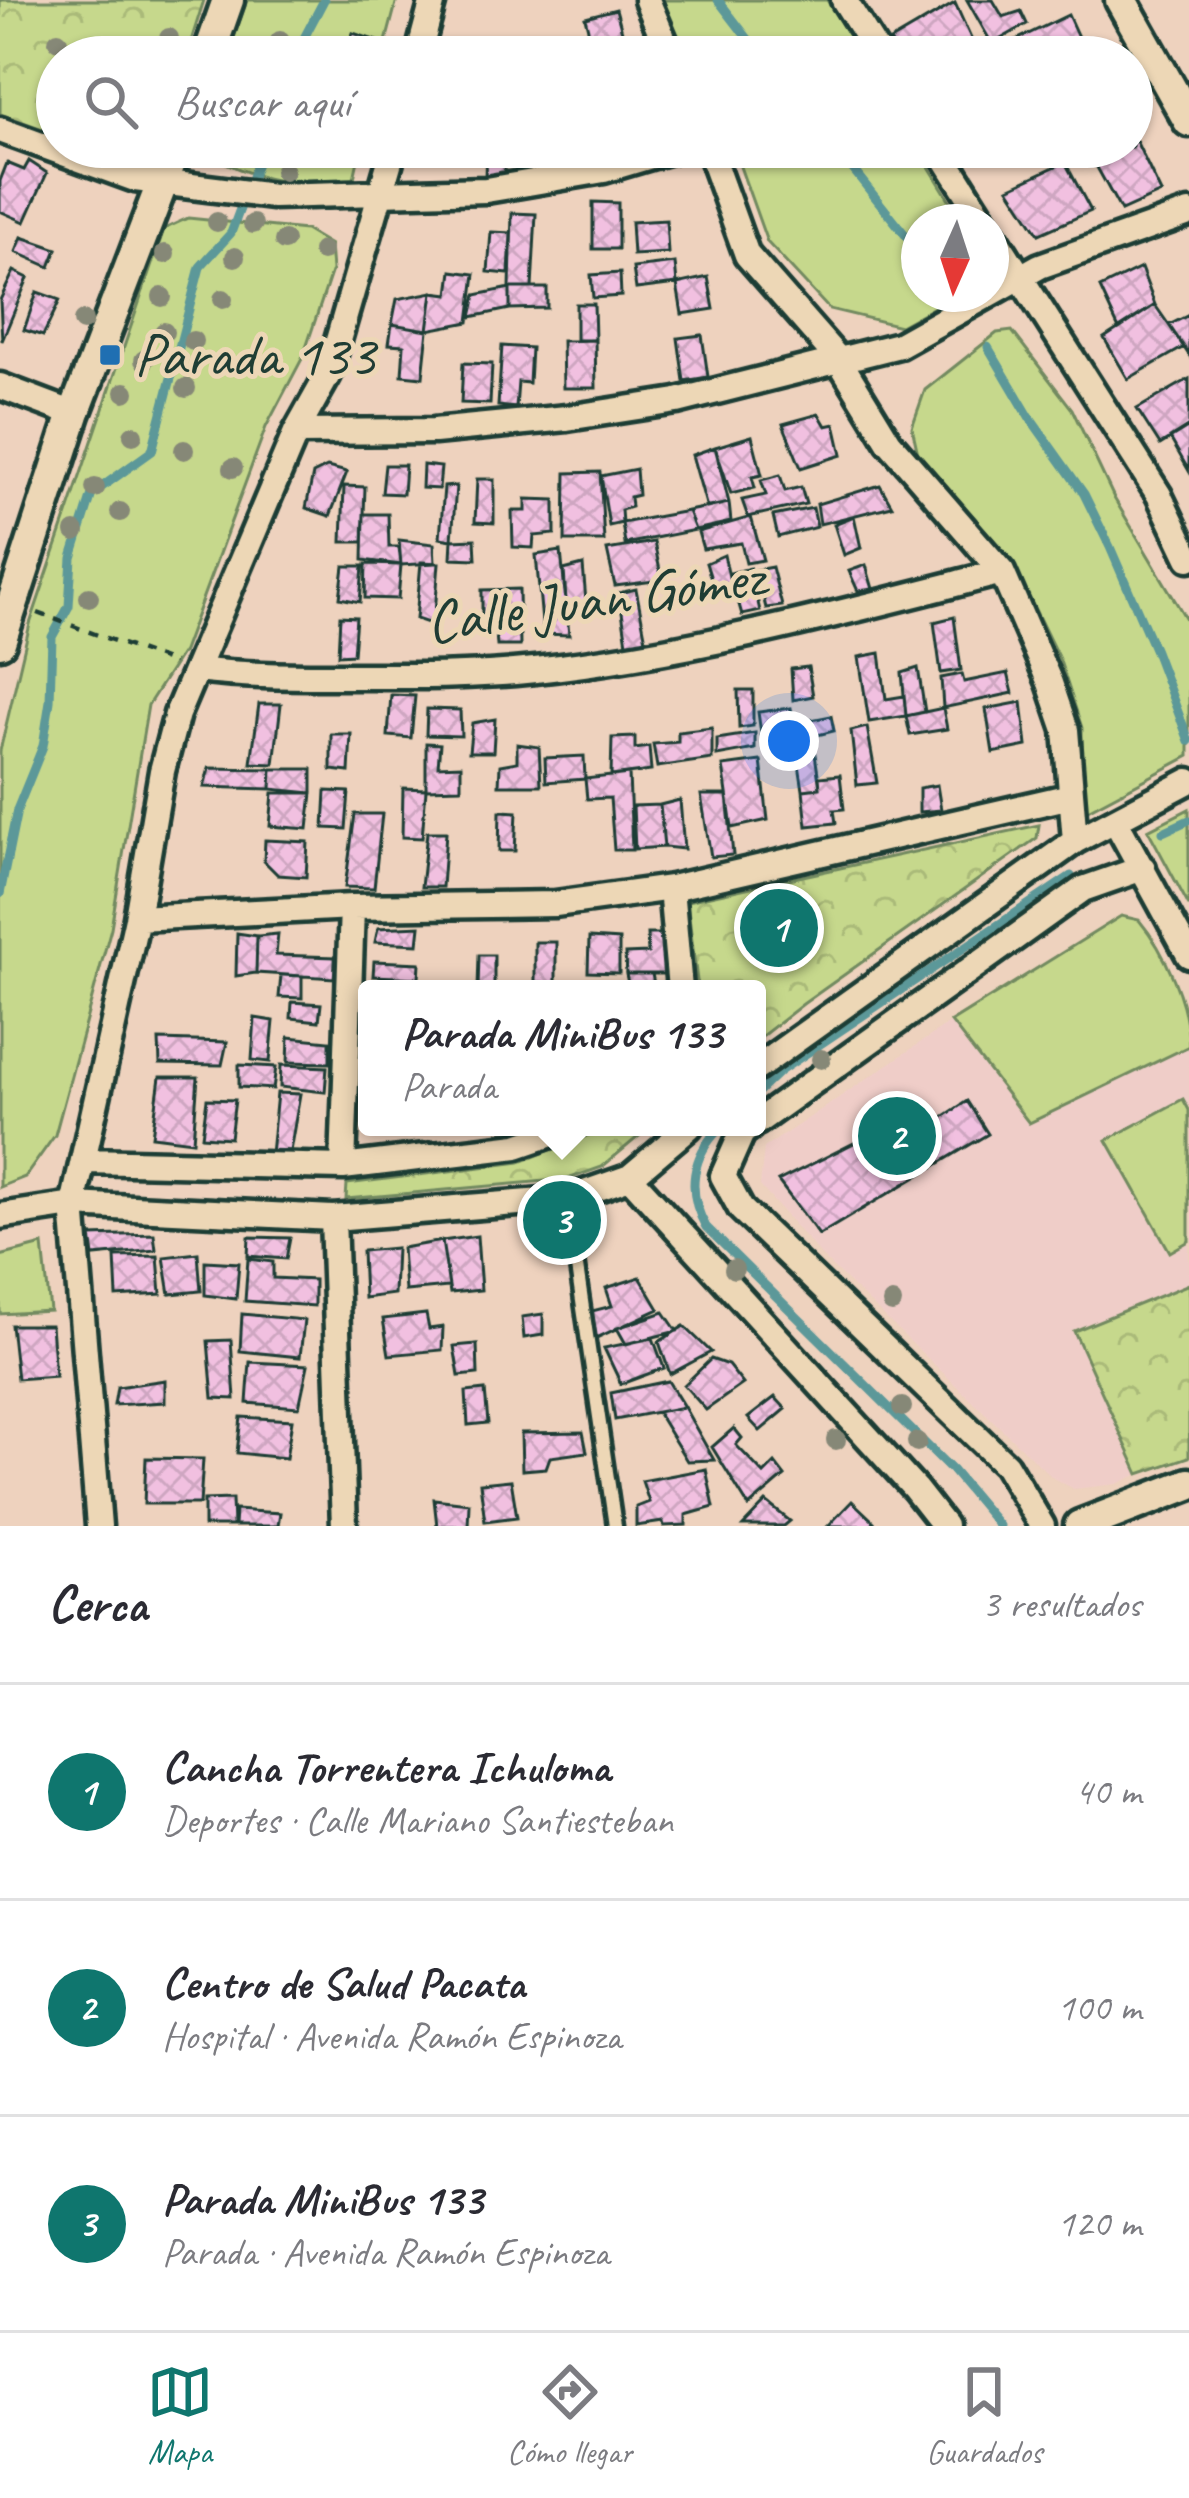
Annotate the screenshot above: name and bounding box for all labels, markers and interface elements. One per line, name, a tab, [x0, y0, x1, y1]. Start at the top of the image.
search box	[36, 36, 1153, 168]
icon: search	[78, 69, 144, 135]
text: Buscar aquí	[174, 74, 350, 131]
north arrow	[901, 204, 1009, 312]
place label: Parada 133	[134, 317, 379, 393]
marker: Parada 133	[97, 342, 123, 368]
street label: Calle Juan Gómez	[421, 537, 774, 660]
your location	[759, 711, 819, 771]
pin: 1	[740, 883, 818, 973]
popup	[358, 980, 766, 1136]
text: Parada MiniBus 133	[402, 1005, 722, 1062]
text: Parada	[402, 1062, 496, 1111]
pin: 2	[858, 1091, 936, 1181]
pin: 3	[523, 1175, 601, 1265]
text: Cerca	[48, 1572, 147, 1636]
text: 3 resultados	[982, 1580, 1141, 1629]
text: Cancha Torrentera Ichuloma	[162, 1739, 610, 1796]
text: 1	[78, 1767, 96, 1816]
text: 40 m	[1075, 1767, 1141, 1816]
text: Deportes · Calle Mariano Santiesteban	[162, 1796, 673, 1845]
text: Centro de Salud Pacata	[162, 1955, 525, 2012]
text: 2	[78, 1983, 96, 2032]
text: 100 m	[1057, 1983, 1141, 2032]
text: Hospital · Avenida Ramón Espinoza	[162, 2012, 621, 2061]
text: Parada MiniBus 133	[162, 2171, 483, 2228]
text: 3	[78, 2199, 96, 2248]
text: 120 m	[1057, 2199, 1141, 2248]
text: Parada · Avenida Ramón Espinoza	[162, 2228, 609, 2277]
tab: Mapa	[147, 2359, 213, 2473]
tab: Cómo llegar	[507, 2359, 632, 2473]
tab: Guardados	[926, 2359, 1042, 2473]

